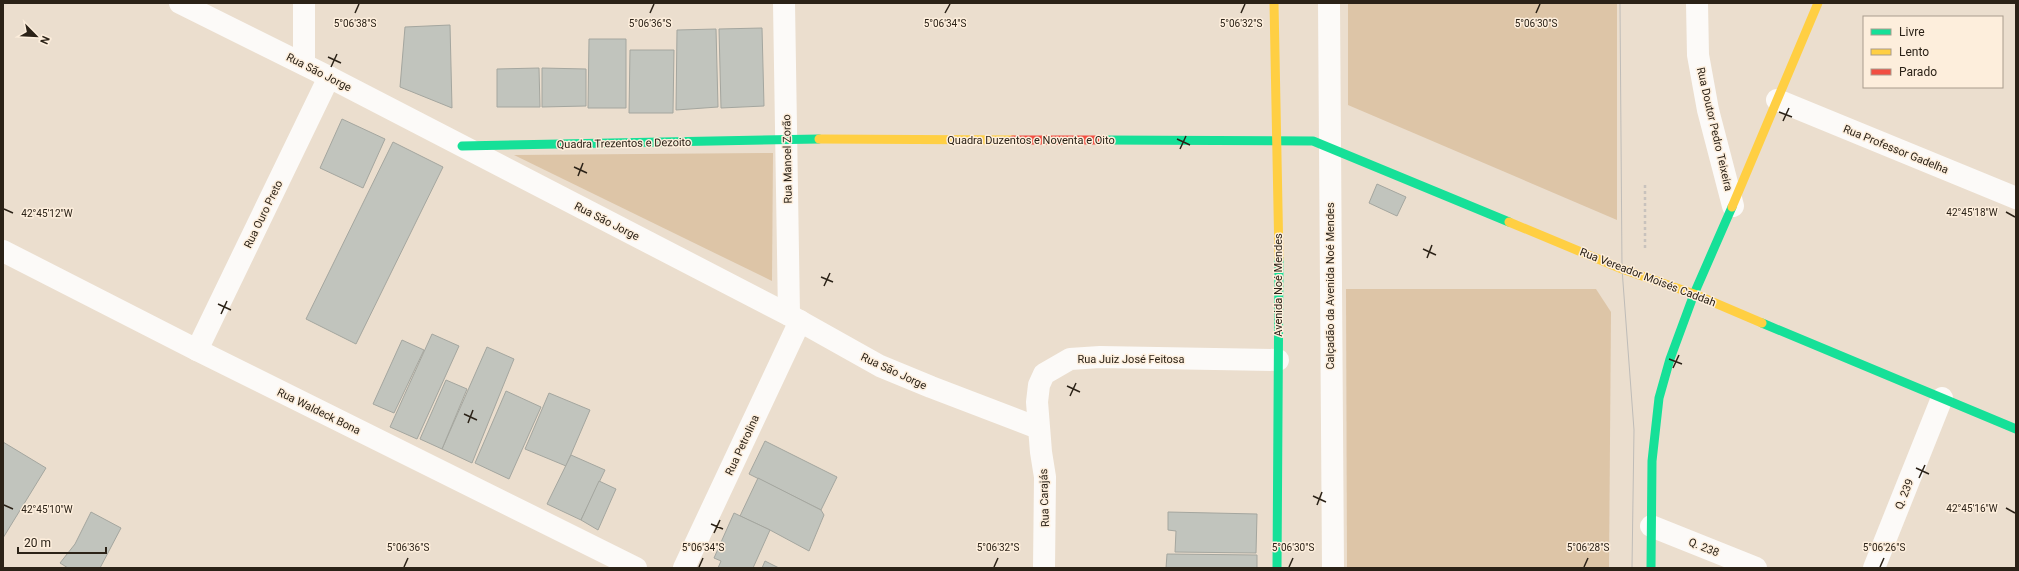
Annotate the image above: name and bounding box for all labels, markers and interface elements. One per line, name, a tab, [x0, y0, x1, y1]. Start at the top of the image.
north arrow	[16, 16, 56, 56]
legend	[1863, 16, 2003, 88]
text: 5°06'38"S	[334, 18, 376, 29]
text: 5°06'36"S	[629, 18, 671, 29]
text: 5°06'34"S	[924, 18, 966, 29]
text: 5°06'32"S	[1220, 18, 1262, 29]
text: 5°06'30"S	[1515, 18, 1557, 29]
text: Livre	[1899, 25, 1925, 39]
text: N	[37, 34, 52, 46]
text: Lento	[1899, 45, 1929, 59]
street label: Rua São Jorge	[284, 51, 354, 94]
text: Parado	[1899, 65, 1937, 79]
street label: Rua Doutor Pedro Teixeira	[1694, 66, 1735, 192]
street label: Rua Manoel Zorão	[780, 114, 795, 204]
street label: Rua Professor Gadelha	[1841, 122, 1950, 177]
street label: Quadra Duzentos e Noventa e Oito	[947, 134, 1115, 147]
street label: Quadra Trezentos e Dezoito	[557, 136, 691, 151]
street label: Rua Ouro Preto	[241, 178, 286, 250]
street label: Rua São Jorge	[572, 200, 642, 243]
street label: Calçadão da Avenida Noé Mendes	[1324, 202, 1337, 370]
text: 42°45'18"W	[1946, 207, 1998, 218]
text: 42°45'12"W	[21, 208, 73, 219]
street label: Avenida Noé Mendes	[1272, 233, 1285, 337]
street label: Rua Vereador Moisés Caddah	[1578, 245, 1718, 309]
street label: Rua São Jorge	[859, 351, 929, 392]
street label: Rua Juiz José Feitosa	[1077, 353, 1185, 366]
street label: Rua Waldeck Bona	[275, 386, 363, 437]
street label: Rua Petrolina	[723, 413, 762, 477]
street label: Rua Carajás	[1037, 468, 1052, 527]
street label: Q. 239	[1892, 477, 1916, 511]
text: 42°45'16"W	[1946, 503, 1998, 514]
text: 42°45'10"W	[21, 504, 73, 515]
scale bar	[18, 529, 106, 555]
street label: Q. 238	[1687, 535, 1721, 559]
text: 20 m	[24, 536, 51, 550]
text: 5°06'36"S	[387, 542, 429, 553]
text: 5°06'34"S	[682, 542, 724, 553]
text: 5°06'32"S	[977, 542, 1019, 553]
text: 5°06'30"S	[1272, 542, 1314, 553]
text: 5°06'28"S	[1567, 542, 1609, 553]
text: 5°06'26"S	[1863, 542, 1905, 553]

